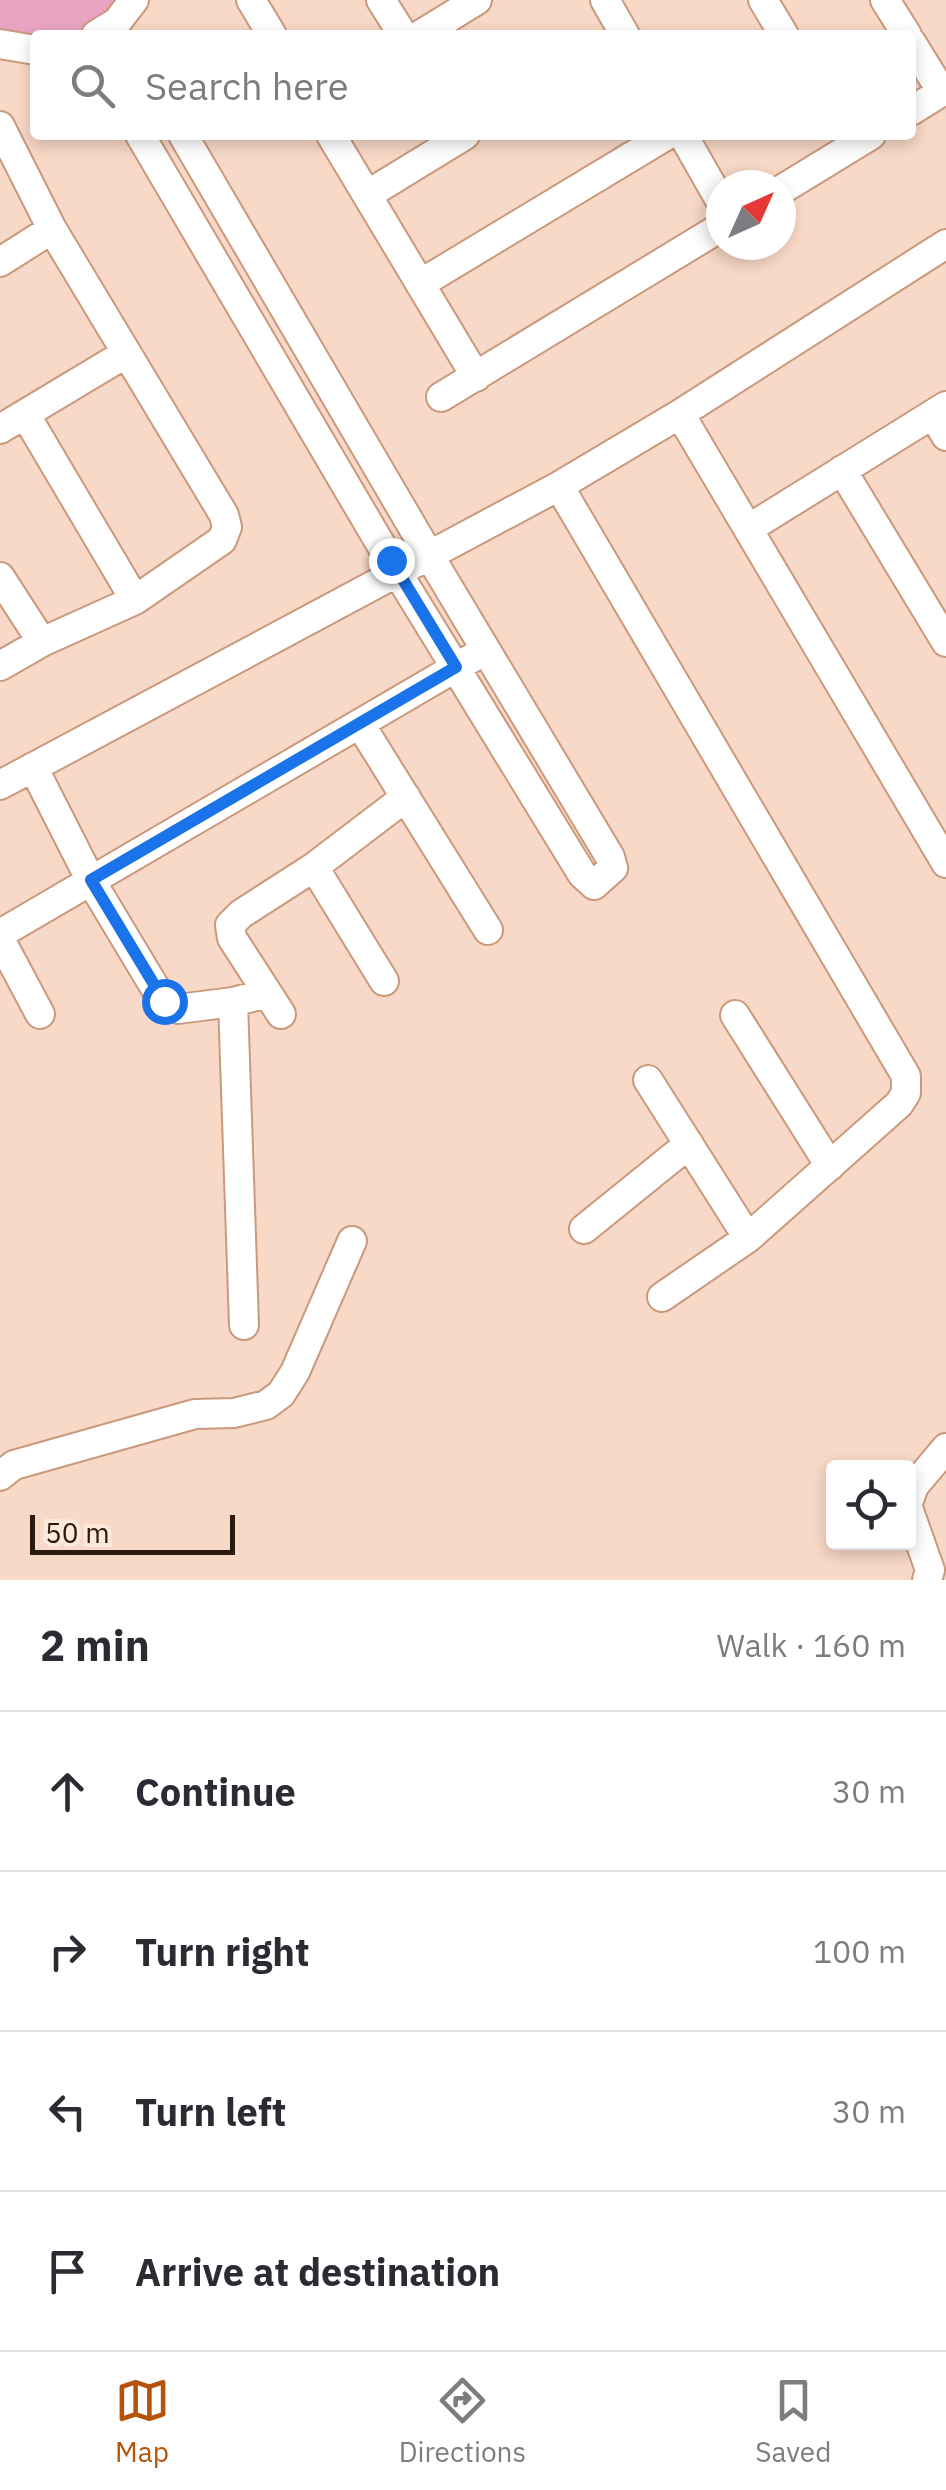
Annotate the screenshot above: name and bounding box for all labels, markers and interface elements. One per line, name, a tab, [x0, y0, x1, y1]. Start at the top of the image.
search box	[30, 30, 916, 140]
icon: search	[65, 58, 120, 113]
text: Search here	[145, 61, 349, 110]
north arrow	[706, 170, 796, 260]
route end	[369, 538, 415, 584]
route start	[142, 979, 188, 1025]
map controls	[826, 1460, 916, 1550]
button: locate	[826, 1460, 916, 1550]
scale bar	[30, 1510, 235, 1554]
text: 50 m	[45, 1514, 110, 1551]
text: 2 min	[40, 1618, 150, 1673]
text: Walk · 160 m	[717, 1624, 906, 1666]
icon: ahead	[40, 1764, 95, 1819]
text: Continue	[135, 1767, 296, 1816]
text: 30 m	[832, 1770, 906, 1812]
icon: right	[40, 1924, 95, 1979]
text: Turn right	[135, 1927, 310, 1976]
text: 100 m	[813, 1930, 906, 1972]
icon: left	[40, 2084, 95, 2139]
text: Turn left	[135, 2087, 286, 2136]
text: 30 m	[832, 2090, 906, 2132]
icon: arrive	[40, 2244, 95, 2299]
text: Arrive at destination	[135, 2247, 500, 2296]
tab: Map	[115, 2373, 170, 2470]
tab: Directions	[399, 2373, 526, 2470]
tab: Saved	[755, 2373, 831, 2470]

